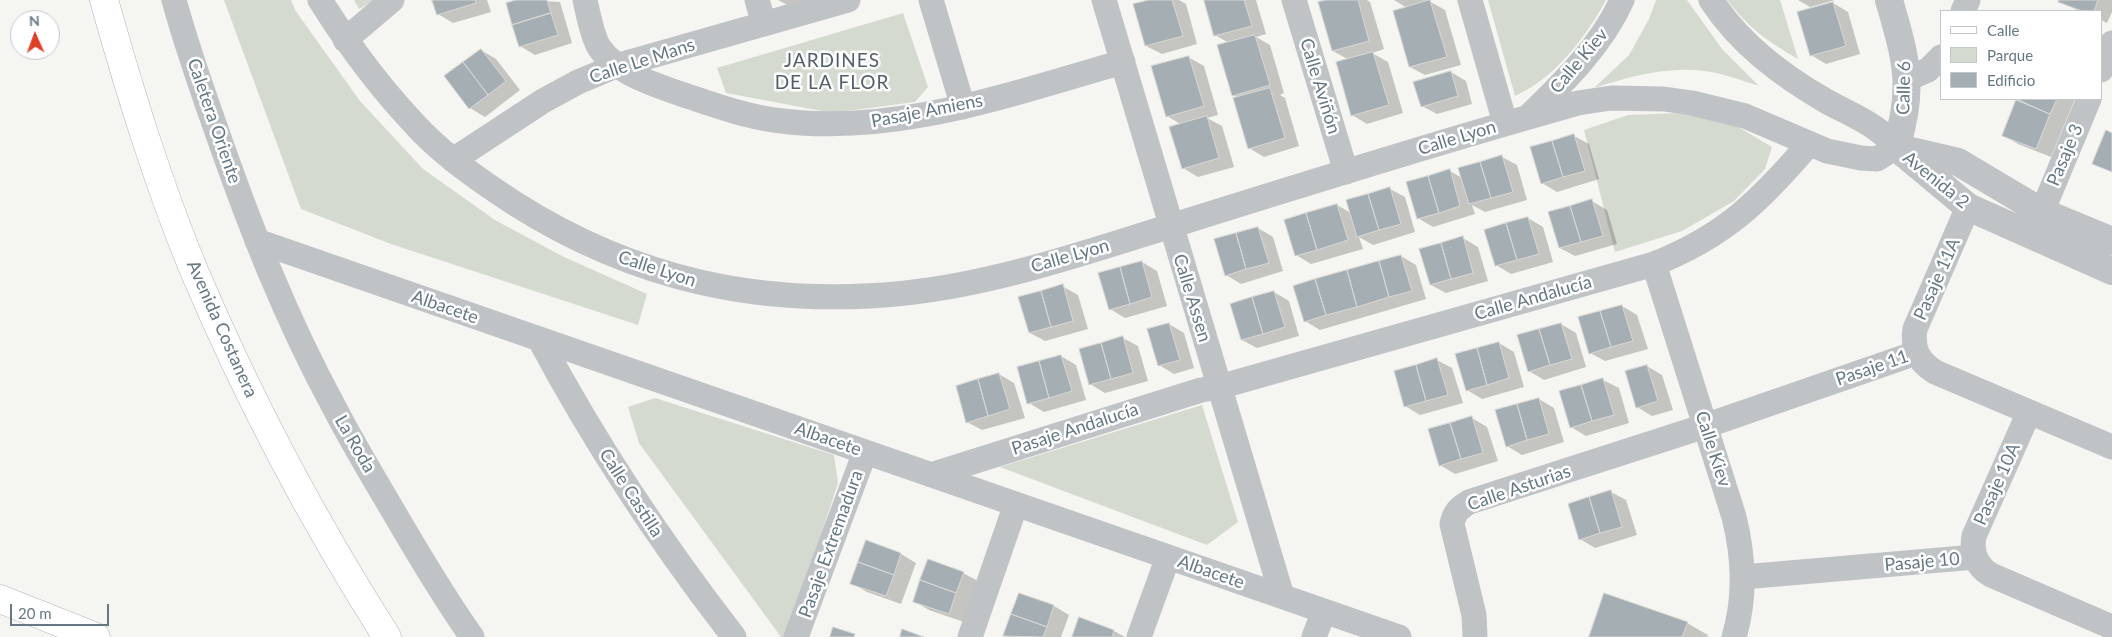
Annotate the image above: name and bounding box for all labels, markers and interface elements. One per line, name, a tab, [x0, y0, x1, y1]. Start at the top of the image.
north arrow	[10, 10, 60, 60]
legend	[1940, 10, 2102, 100]
text: N	[29, 12, 40, 29]
text: Calle	[1987, 21, 2019, 39]
street label: Calle Kiev	[1546, 24, 1612, 98]
street label: Calle Le Mans	[587, 34, 697, 88]
street label: Calle Aviñón	[1295, 36, 1345, 136]
text: Parque	[1987, 46, 2033, 64]
district label: JARDINES DE LA FLOR	[773, 50, 891, 94]
street label: Caletera Oriente	[182, 56, 246, 186]
street label: Calle 6	[1893, 61, 1915, 115]
text: Edificio	[1987, 71, 2035, 89]
street label: Pasaje Amiens	[869, 90, 985, 132]
street label: Calle Lyon	[1415, 116, 1499, 160]
street label: Pasaje 3	[2042, 121, 2088, 189]
street label: Avenida 2	[1899, 147, 1973, 213]
street label: Calle Lyon	[1028, 235, 1112, 277]
street label: Pasaje 11A	[1909, 235, 1965, 323]
street label: Calle Lyon	[615, 246, 699, 292]
street label: Calle Assen	[1168, 251, 1216, 345]
street label: Avenida Costanera	[182, 257, 262, 401]
street label: Calle Andalucía	[1472, 271, 1594, 325]
street label: Albacete	[409, 286, 481, 328]
street label: Pasaje 11	[1833, 345, 1911, 391]
street label: Pasaje Andalucía	[1009, 398, 1141, 460]
street label: Calle Kiev	[1691, 408, 1735, 490]
street label: La Roda	[330, 411, 380, 477]
street label: Albacete	[792, 418, 864, 460]
street label: Pasaje 10A	[1969, 440, 2025, 528]
street label: Calle Castilla	[594, 445, 668, 541]
street label: Calle Asturias	[1465, 460, 1573, 516]
street label: Pasaje Extremadura	[794, 467, 868, 621]
street label: Pasaje 10	[1883, 548, 1961, 576]
street label: Albacete	[1175, 551, 1247, 593]
scale bar	[12, 594, 111, 626]
text: 20 m	[18, 604, 52, 622]

